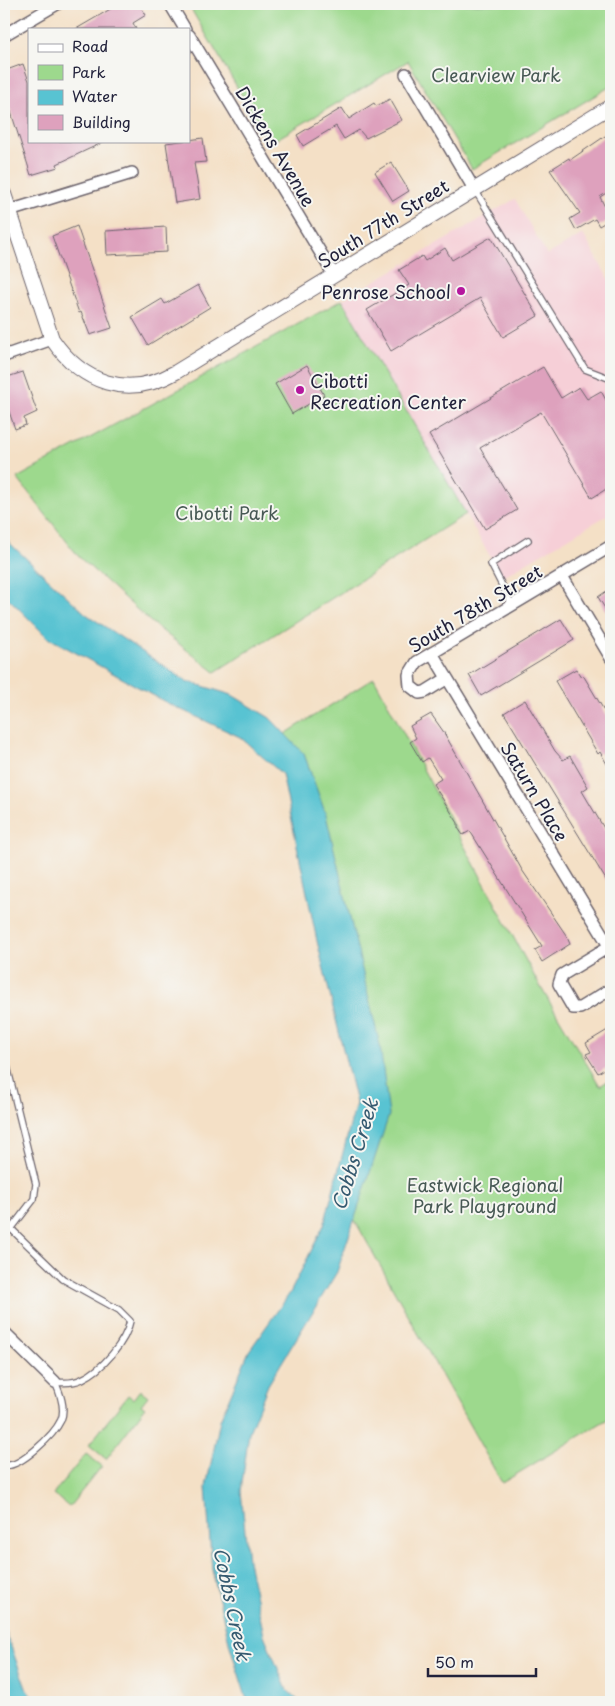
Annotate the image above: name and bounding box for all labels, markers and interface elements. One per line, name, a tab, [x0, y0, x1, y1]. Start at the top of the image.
legend	[28, 28, 190, 142]
text: Road	[72, 34, 108, 57]
text: Park	[72, 60, 106, 83]
park label: Clearview Park	[431, 61, 561, 88]
street label: Dickens Avenue	[229, 81, 323, 212]
text: Water	[72, 84, 117, 107]
text: Building	[72, 110, 131, 133]
street label: South 77th Street	[312, 172, 454, 274]
place label: Penrose School	[321, 278, 451, 305]
marker: Penrose School	[455, 285, 467, 297]
place label: Cibotti Recreation Center	[310, 367, 466, 415]
marker: Cibotti Recreation Center	[294, 384, 306, 396]
park label: Cibotti Park	[175, 499, 279, 526]
street label: South 78th Street	[403, 557, 547, 659]
street label: Saturn Place	[495, 736, 575, 846]
water label: Cobbs Creek	[324, 1093, 385, 1213]
park label: Eastwick Regional Park Playground	[407, 1171, 563, 1219]
water label: Cobbs Creek	[207, 1545, 259, 1665]
scale bar	[428, 1646, 535, 1678]
text: 50 m	[435, 1650, 474, 1673]

